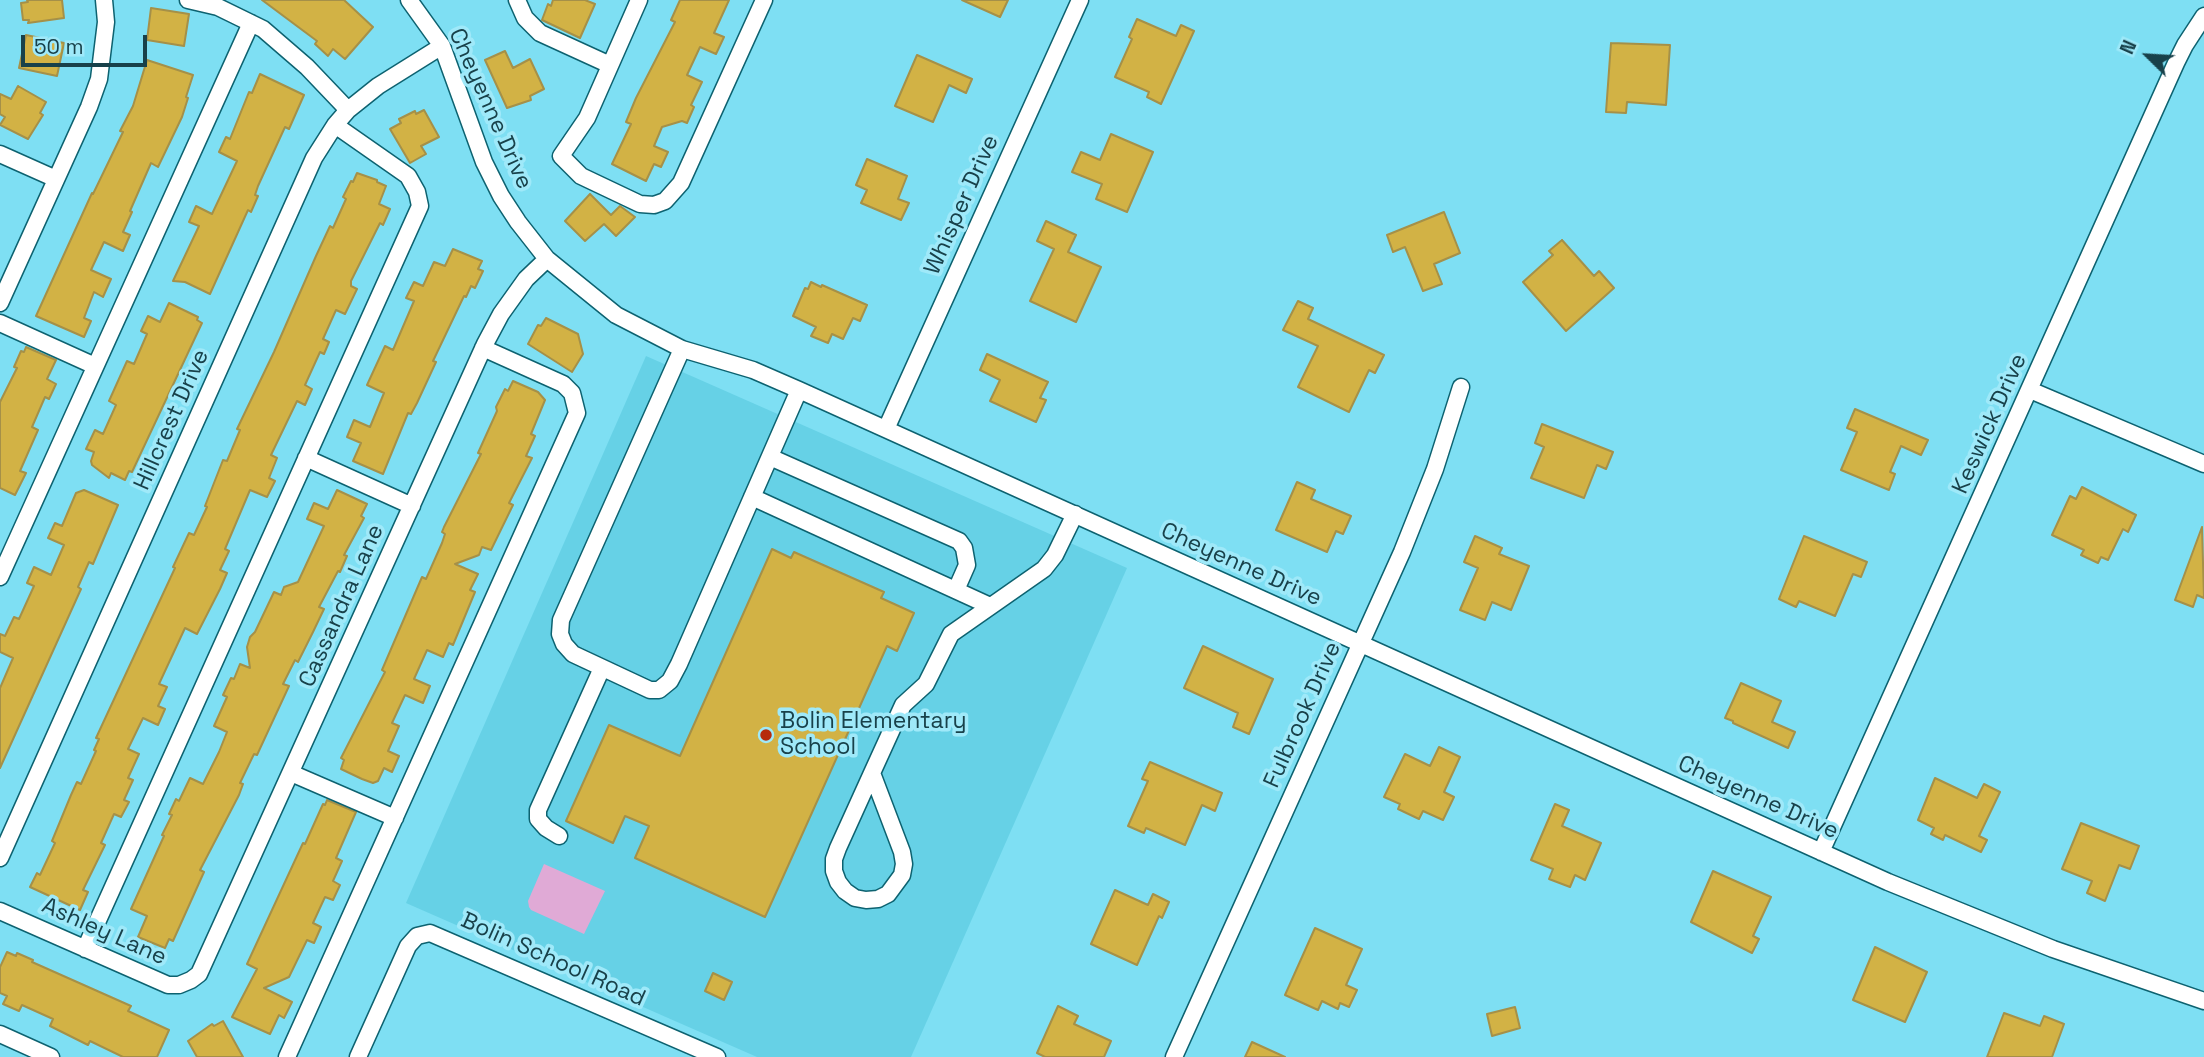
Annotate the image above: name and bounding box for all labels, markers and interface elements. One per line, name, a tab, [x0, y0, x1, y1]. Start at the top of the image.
scale bar	[24, 21, 150, 65]
north arrow	[2113, 21, 2183, 91]
street label: Cheyenne Drive	[442, 24, 538, 194]
text: 50 m	[34, 33, 84, 60]
text: N	[2114, 36, 2142, 58]
street label: Whisper Drive	[919, 131, 1005, 279]
street label: Hillcrest Drive	[129, 345, 215, 495]
street label: Keswick Drive	[1947, 350, 2033, 498]
street label: Cheyenne Drive	[1156, 517, 1326, 613]
street label: Cassandra Lane	[294, 520, 390, 692]
street label: Fulbrook Drive	[1258, 638, 1348, 792]
place label: Bolin Elementary School	[780, 708, 967, 762]
marker: Bolin Elementary School	[758, 727, 774, 743]
street label: Cheyenne Drive	[1673, 750, 1843, 846]
street label: Ashley Lane	[37, 892, 171, 972]
street label: Bolin School Road	[456, 907, 650, 1013]

